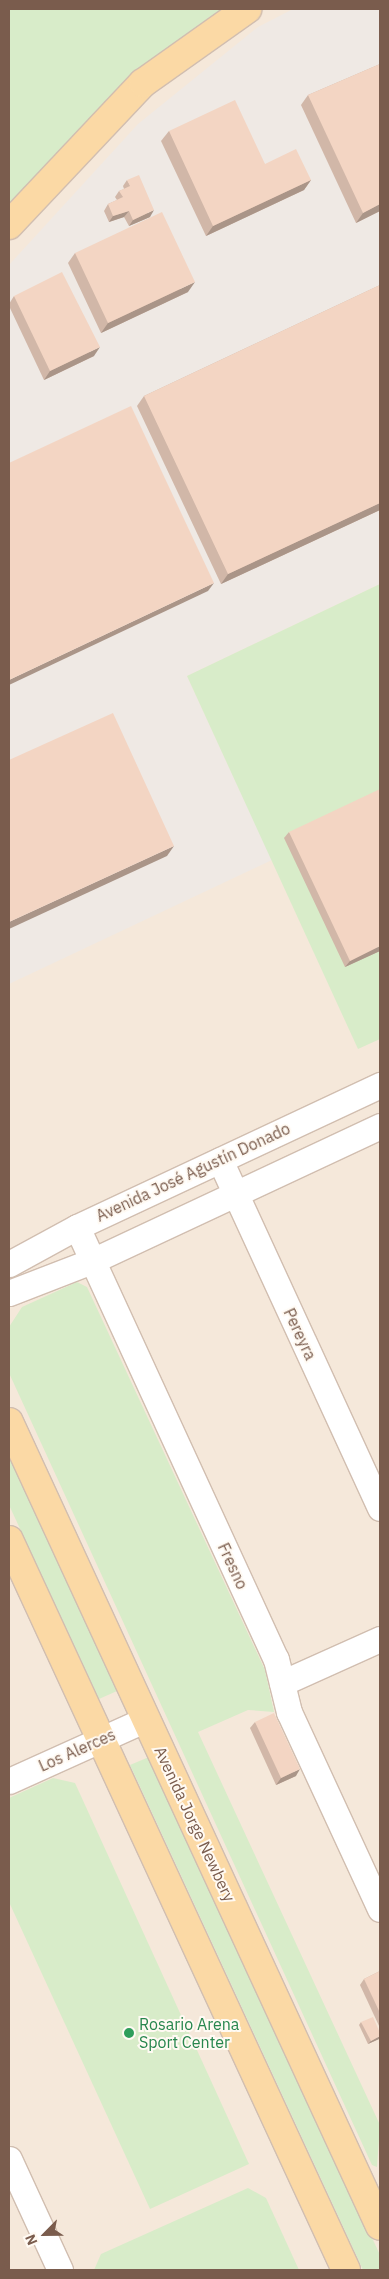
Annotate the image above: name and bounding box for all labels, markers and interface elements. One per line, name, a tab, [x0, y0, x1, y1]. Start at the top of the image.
street label: Avenida José Agustín Donado	[93, 1118, 293, 1226]
street label: Pereyra	[280, 1305, 320, 1363]
street label: Fresno	[214, 1540, 252, 1592]
street label: Los Alerces	[36, 1725, 118, 1775]
street label: Avenida Jorge Newbery	[151, 1743, 239, 1905]
place label: Rosario Arena Sport Center	[139, 2014, 239, 2052]
marker: Rosario Arena Sport Center	[123, 2027, 135, 2039]
north arrow	[20, 2209, 70, 2259]
text: N	[21, 2232, 41, 2248]

